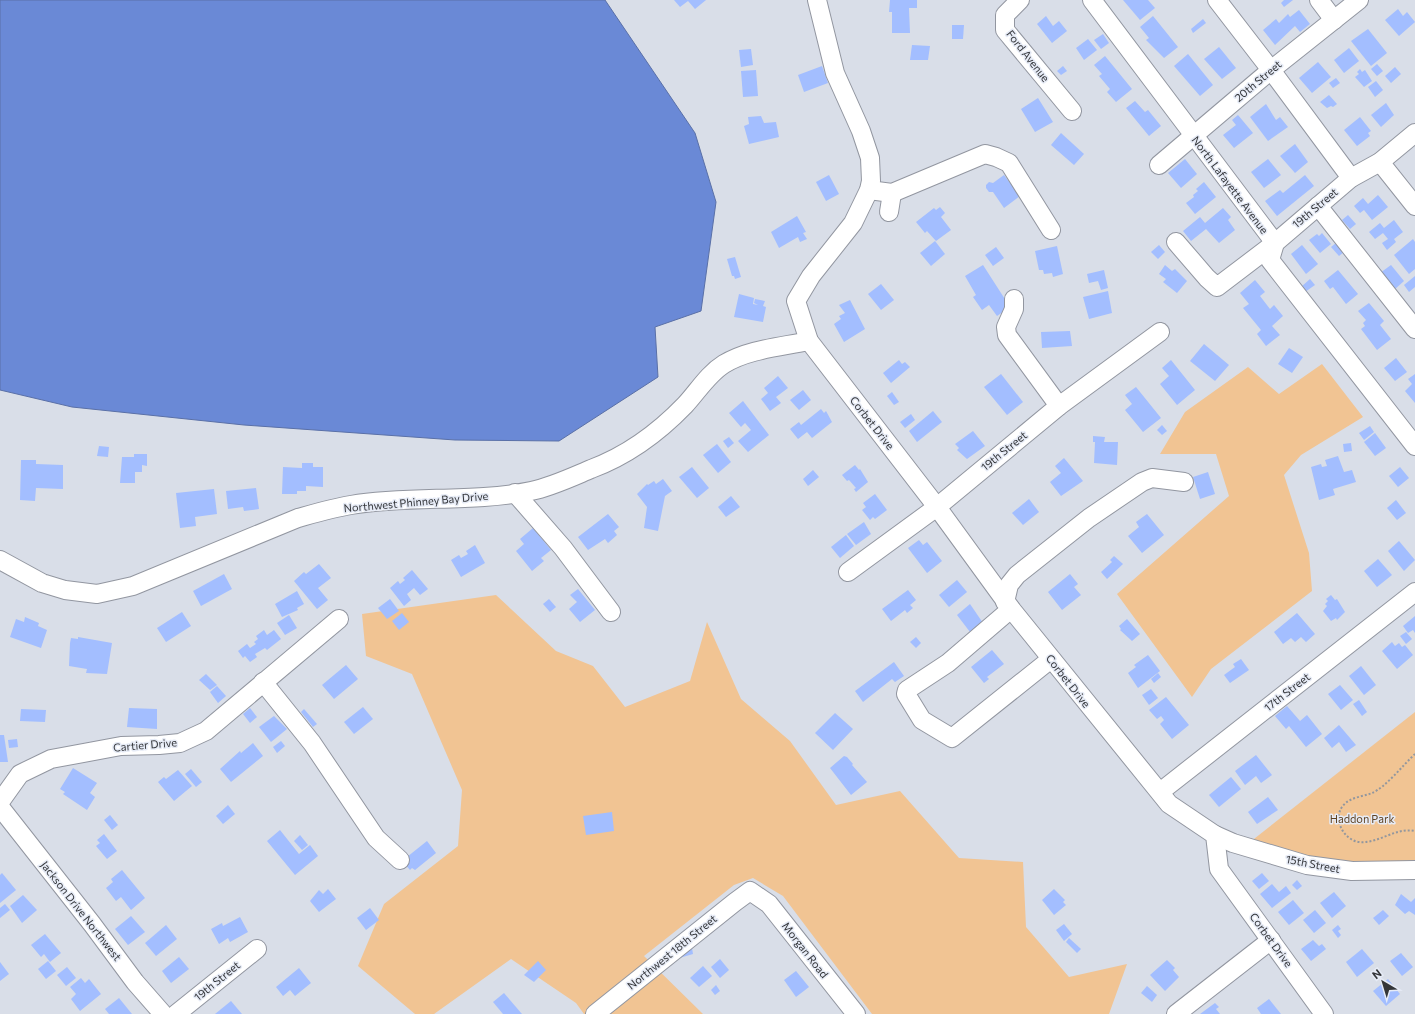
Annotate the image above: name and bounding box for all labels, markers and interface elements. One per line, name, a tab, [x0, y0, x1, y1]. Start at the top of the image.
street label: Ford Avenue	[1004, 27, 1053, 84]
street label: 20th Street	[1232, 57, 1284, 104]
street label: North Lafayette Avenue	[1189, 133, 1271, 236]
street label: 19th Street	[1289, 185, 1340, 230]
street label: Corbet Drive	[848, 393, 897, 452]
street label: 19th Street	[978, 428, 1030, 473]
street label: Northwest Phinney Bay Drive	[343, 489, 489, 514]
street label: Corbet Drive	[1044, 651, 1093, 710]
street label: 17th Street	[1261, 669, 1313, 714]
street label: Cartier Drive	[113, 735, 178, 754]
park label: Haddon Park	[1330, 812, 1394, 825]
street label: 15th Street	[1285, 852, 1342, 875]
street label: Jackson Drive Northwest	[38, 858, 125, 964]
street label: Corbet Drive	[1247, 910, 1296, 970]
street label: Northwest 18th Street	[624, 911, 719, 992]
street label: Morgan Road	[780, 919, 831, 980]
street label: 19th Street	[191, 958, 243, 1003]
north arrow	[1363, 962, 1403, 1002]
text: N	[1369, 966, 1384, 981]

